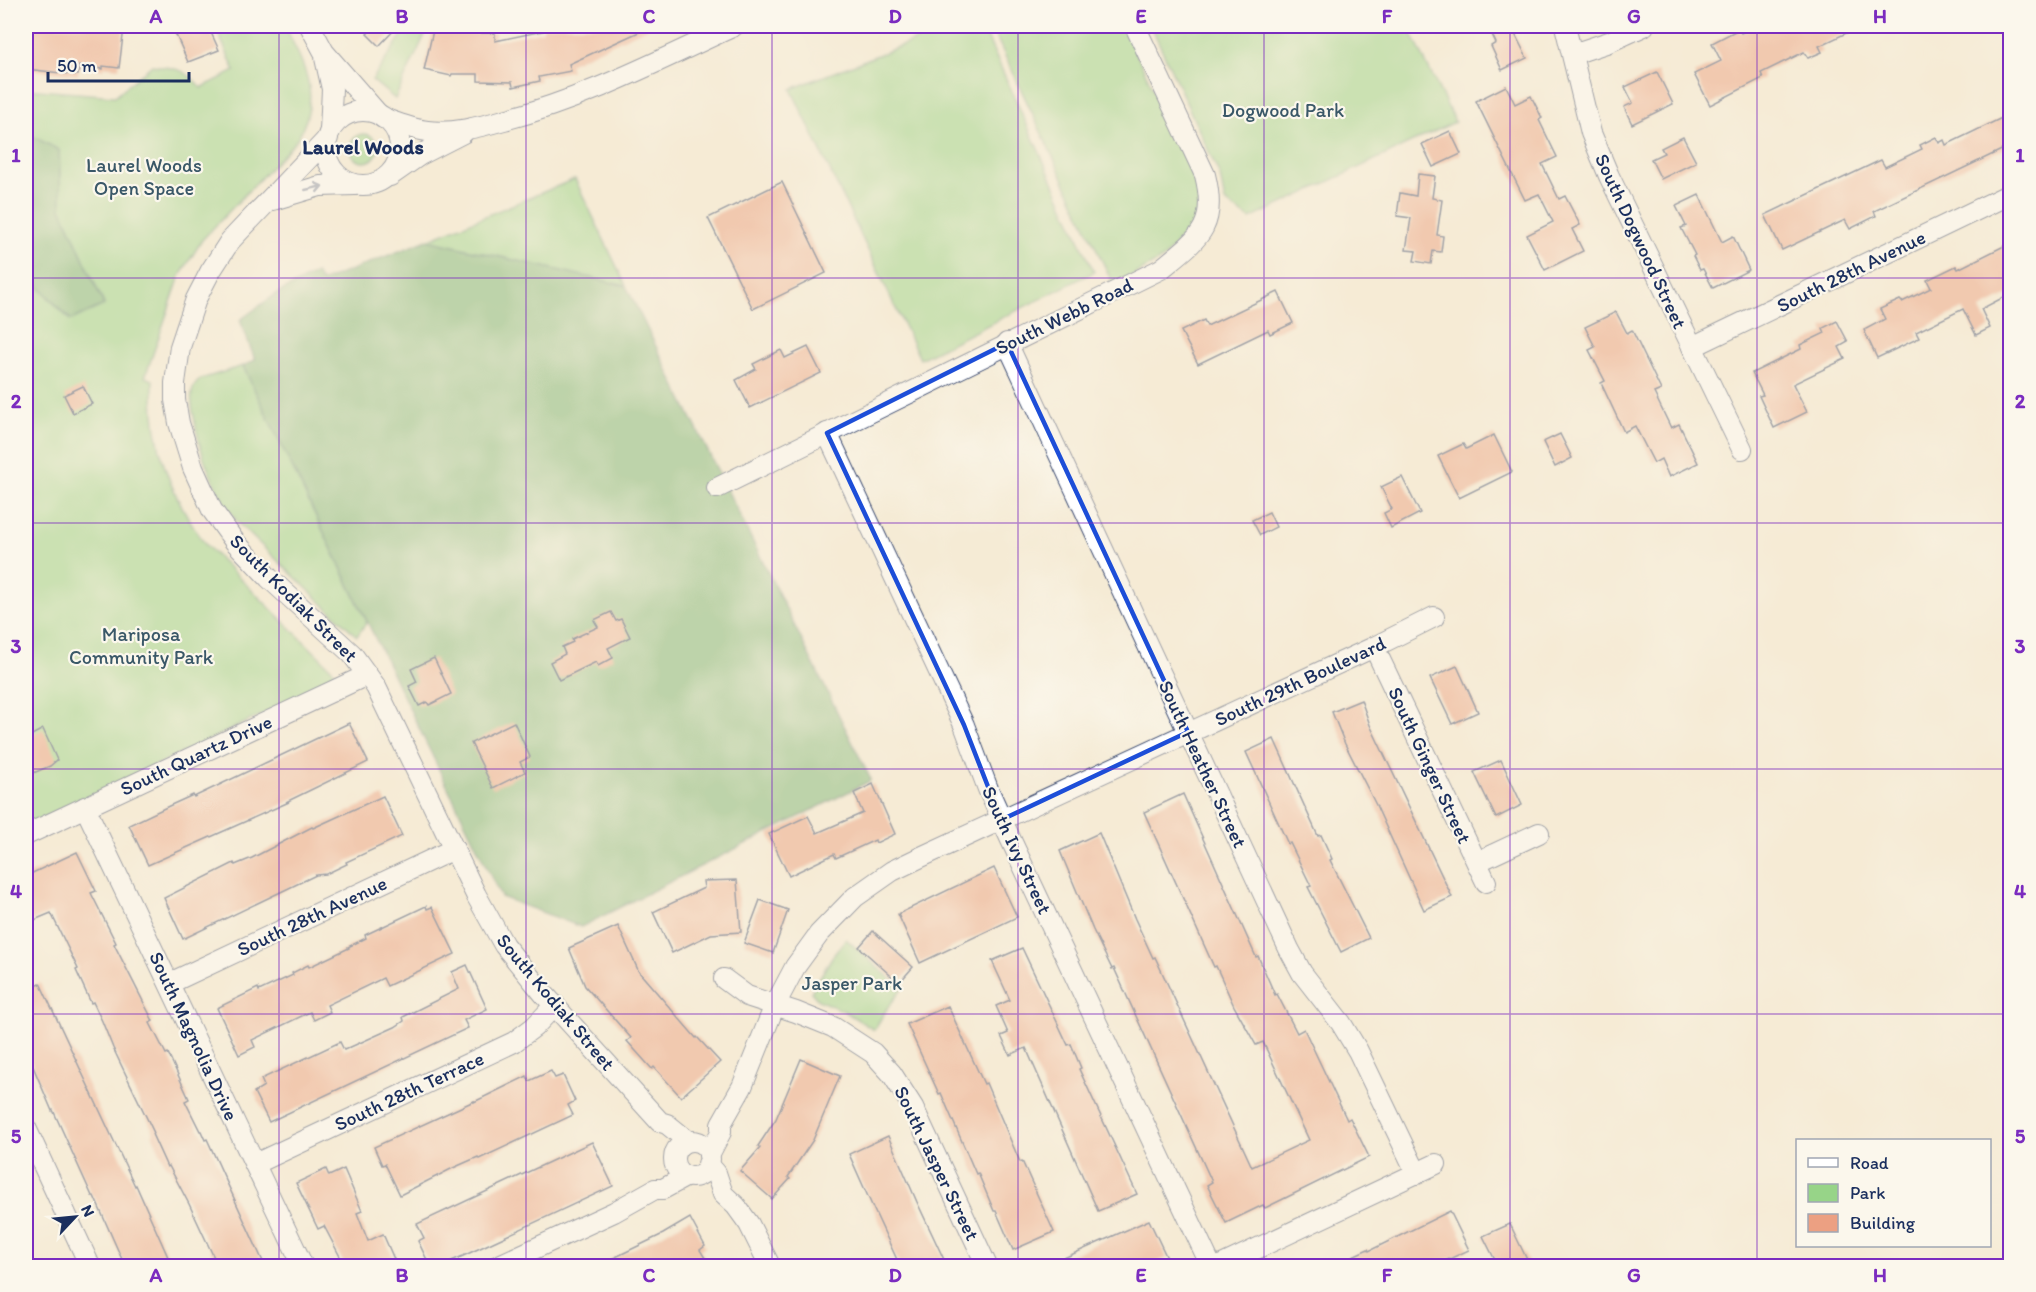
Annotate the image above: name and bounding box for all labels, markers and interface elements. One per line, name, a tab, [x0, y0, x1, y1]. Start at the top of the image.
text: A	[149, 4, 163, 28]
text: B	[396, 4, 409, 28]
text: C	[643, 4, 656, 28]
text: D	[888, 4, 902, 28]
text: E	[1135, 4, 1147, 28]
text: F	[1382, 4, 1393, 28]
text: G	[1627, 4, 1641, 28]
text: H	[1873, 4, 1887, 28]
scale bar	[48, 45, 189, 83]
text: 50 m	[57, 55, 97, 77]
park label: Dogwood Park	[1222, 98, 1344, 122]
district label: Laurel Woods	[302, 134, 424, 159]
text: 1	[11, 143, 21, 167]
text: 1	[2015, 143, 2025, 167]
street label: South Dogwood Street	[1590, 150, 1692, 333]
park label: Laurel Woods Open Space	[86, 153, 202, 200]
one-way arrow	[304, 182, 323, 193]
street label: South 28th Avenue	[1773, 225, 1929, 317]
street label: South Webb Road	[991, 272, 1137, 360]
text: 2	[11, 389, 22, 413]
text: 2	[2015, 389, 2026, 413]
street label: South Kodiak Street	[225, 529, 363, 667]
park label: Mariposa Community Park	[69, 622, 214, 669]
street label: South 29th Boulevard	[1211, 631, 1390, 731]
text: 3	[11, 634, 22, 658]
text: 3	[2015, 634, 2026, 658]
street label: South Heather Street	[1154, 677, 1252, 852]
street label: South Ginger Street	[1383, 683, 1477, 848]
street label: South Quartz Drive	[116, 709, 276, 801]
street label: South Ivy Street	[977, 782, 1057, 918]
street label: South 28th Avenue	[233, 871, 391, 961]
text: 4	[10, 879, 22, 903]
text: 4	[2014, 879, 2026, 903]
street label: South Kodiak Street	[492, 929, 620, 1075]
street label: South Magnolia Drive	[144, 948, 244, 1124]
park label: Jasper Park	[802, 971, 902, 995]
street label: South 28th Terrace	[331, 1046, 487, 1136]
street label: South Jasper Street	[889, 1082, 985, 1245]
text: 5	[11, 1124, 22, 1148]
text: 5	[2015, 1124, 2026, 1148]
legend	[1796, 1139, 1991, 1247]
text: Road	[1850, 1152, 1889, 1174]
text: Park	[1850, 1182, 1885, 1204]
north arrow	[45, 1187, 105, 1247]
text: N	[77, 1202, 99, 1220]
text: Building	[1850, 1212, 1916, 1234]
text: A	[149, 1263, 163, 1287]
text: B	[396, 1263, 409, 1287]
text: C	[643, 1263, 656, 1287]
text: D	[888, 1263, 902, 1287]
text: E	[1135, 1263, 1147, 1287]
text: F	[1382, 1263, 1393, 1287]
text: G	[1627, 1263, 1641, 1287]
text: H	[1873, 1263, 1887, 1287]

